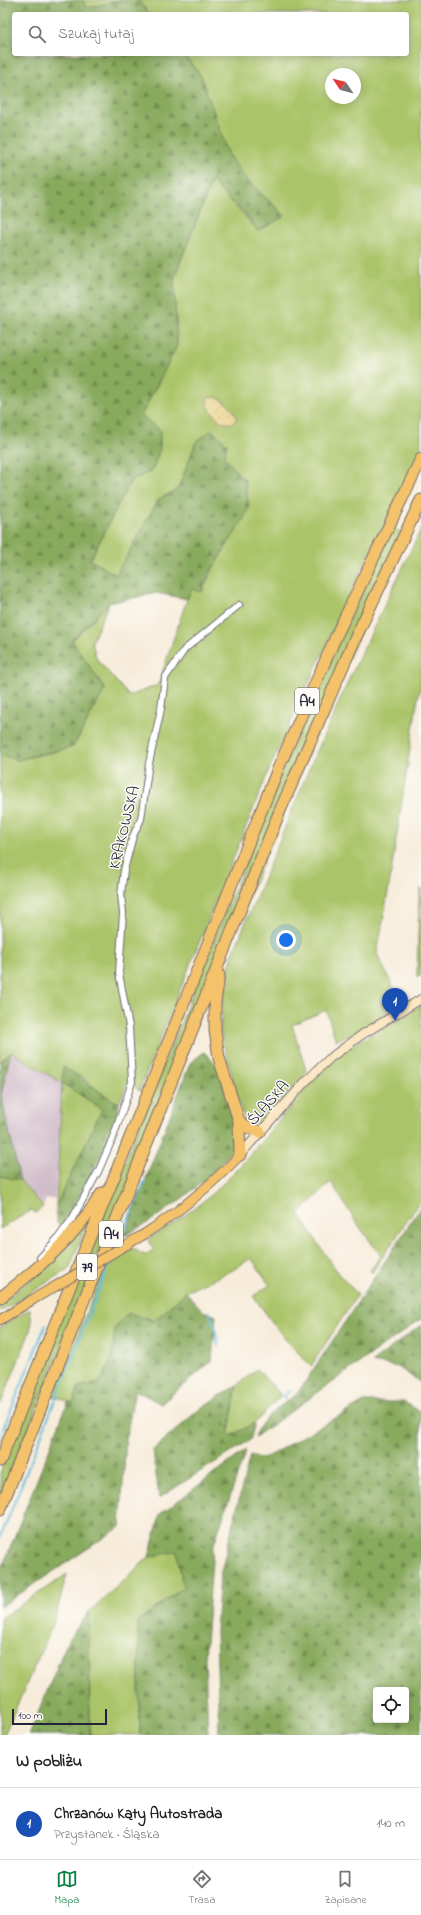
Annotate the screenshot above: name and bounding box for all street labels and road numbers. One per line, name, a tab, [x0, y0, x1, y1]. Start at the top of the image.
road number: A4	[295, 688, 319, 714]
street label: KRAKOWSKA	[103, 783, 147, 872]
street label: ŚLĄSKA	[242, 1075, 296, 1131]
road number: A4	[99, 1221, 123, 1247]
road number: 79	[77, 1254, 97, 1280]

